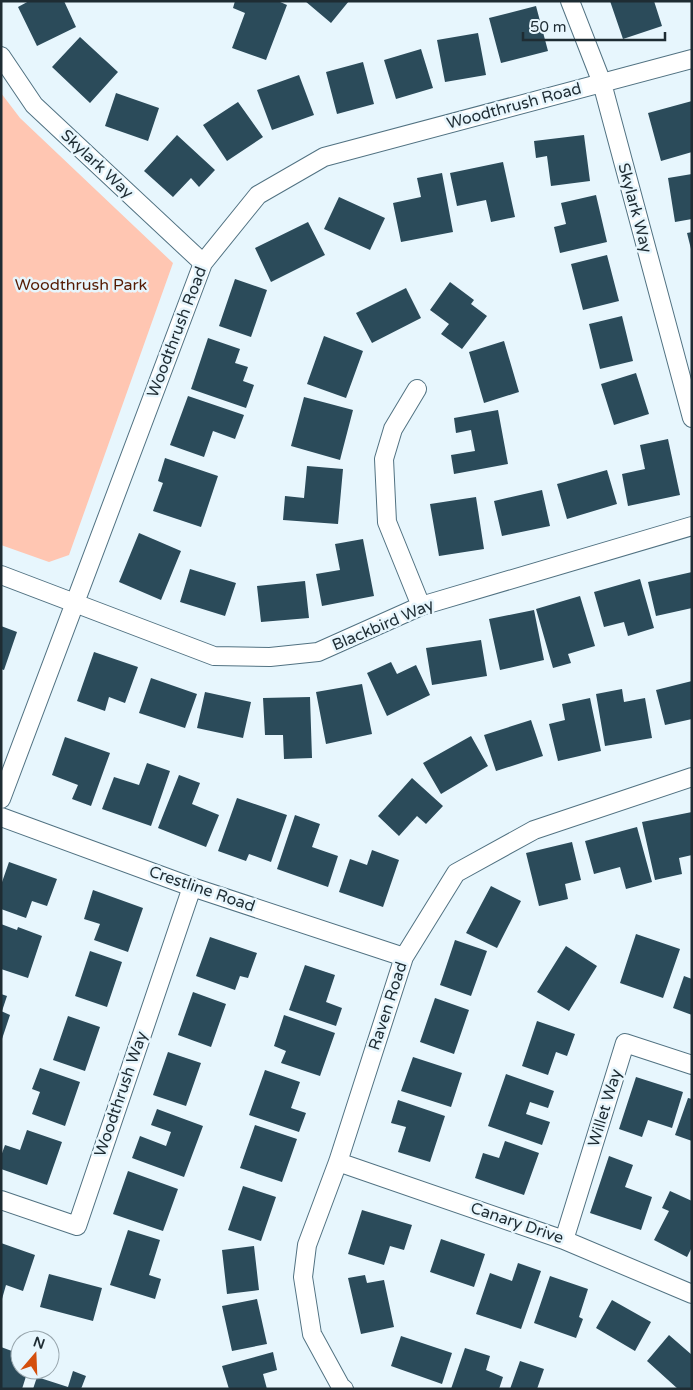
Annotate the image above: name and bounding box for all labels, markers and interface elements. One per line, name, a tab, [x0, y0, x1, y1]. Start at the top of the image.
scale bar	[523, 10, 666, 42]
text: 50 m	[530, 18, 567, 36]
street label: Woodthrush Road	[445, 78, 583, 134]
street label: Skylark Way	[57, 125, 138, 203]
street label: Skylark Way	[613, 161, 657, 255]
street label: Woodthrush Road	[143, 264, 211, 400]
park label: Woodthrush Park	[15, 275, 148, 295]
street label: Blackbird Way	[329, 594, 437, 655]
street label: Crestline Road	[146, 862, 258, 916]
street label: Raven Road	[364, 959, 412, 1053]
street label: Woodthrush Way	[90, 1028, 152, 1159]
street label: Willet Way	[584, 1066, 626, 1149]
street label: Canary Drive	[468, 1198, 566, 1248]
north arrow	[10, 1330, 60, 1380]
text: N	[31, 1333, 47, 1353]

